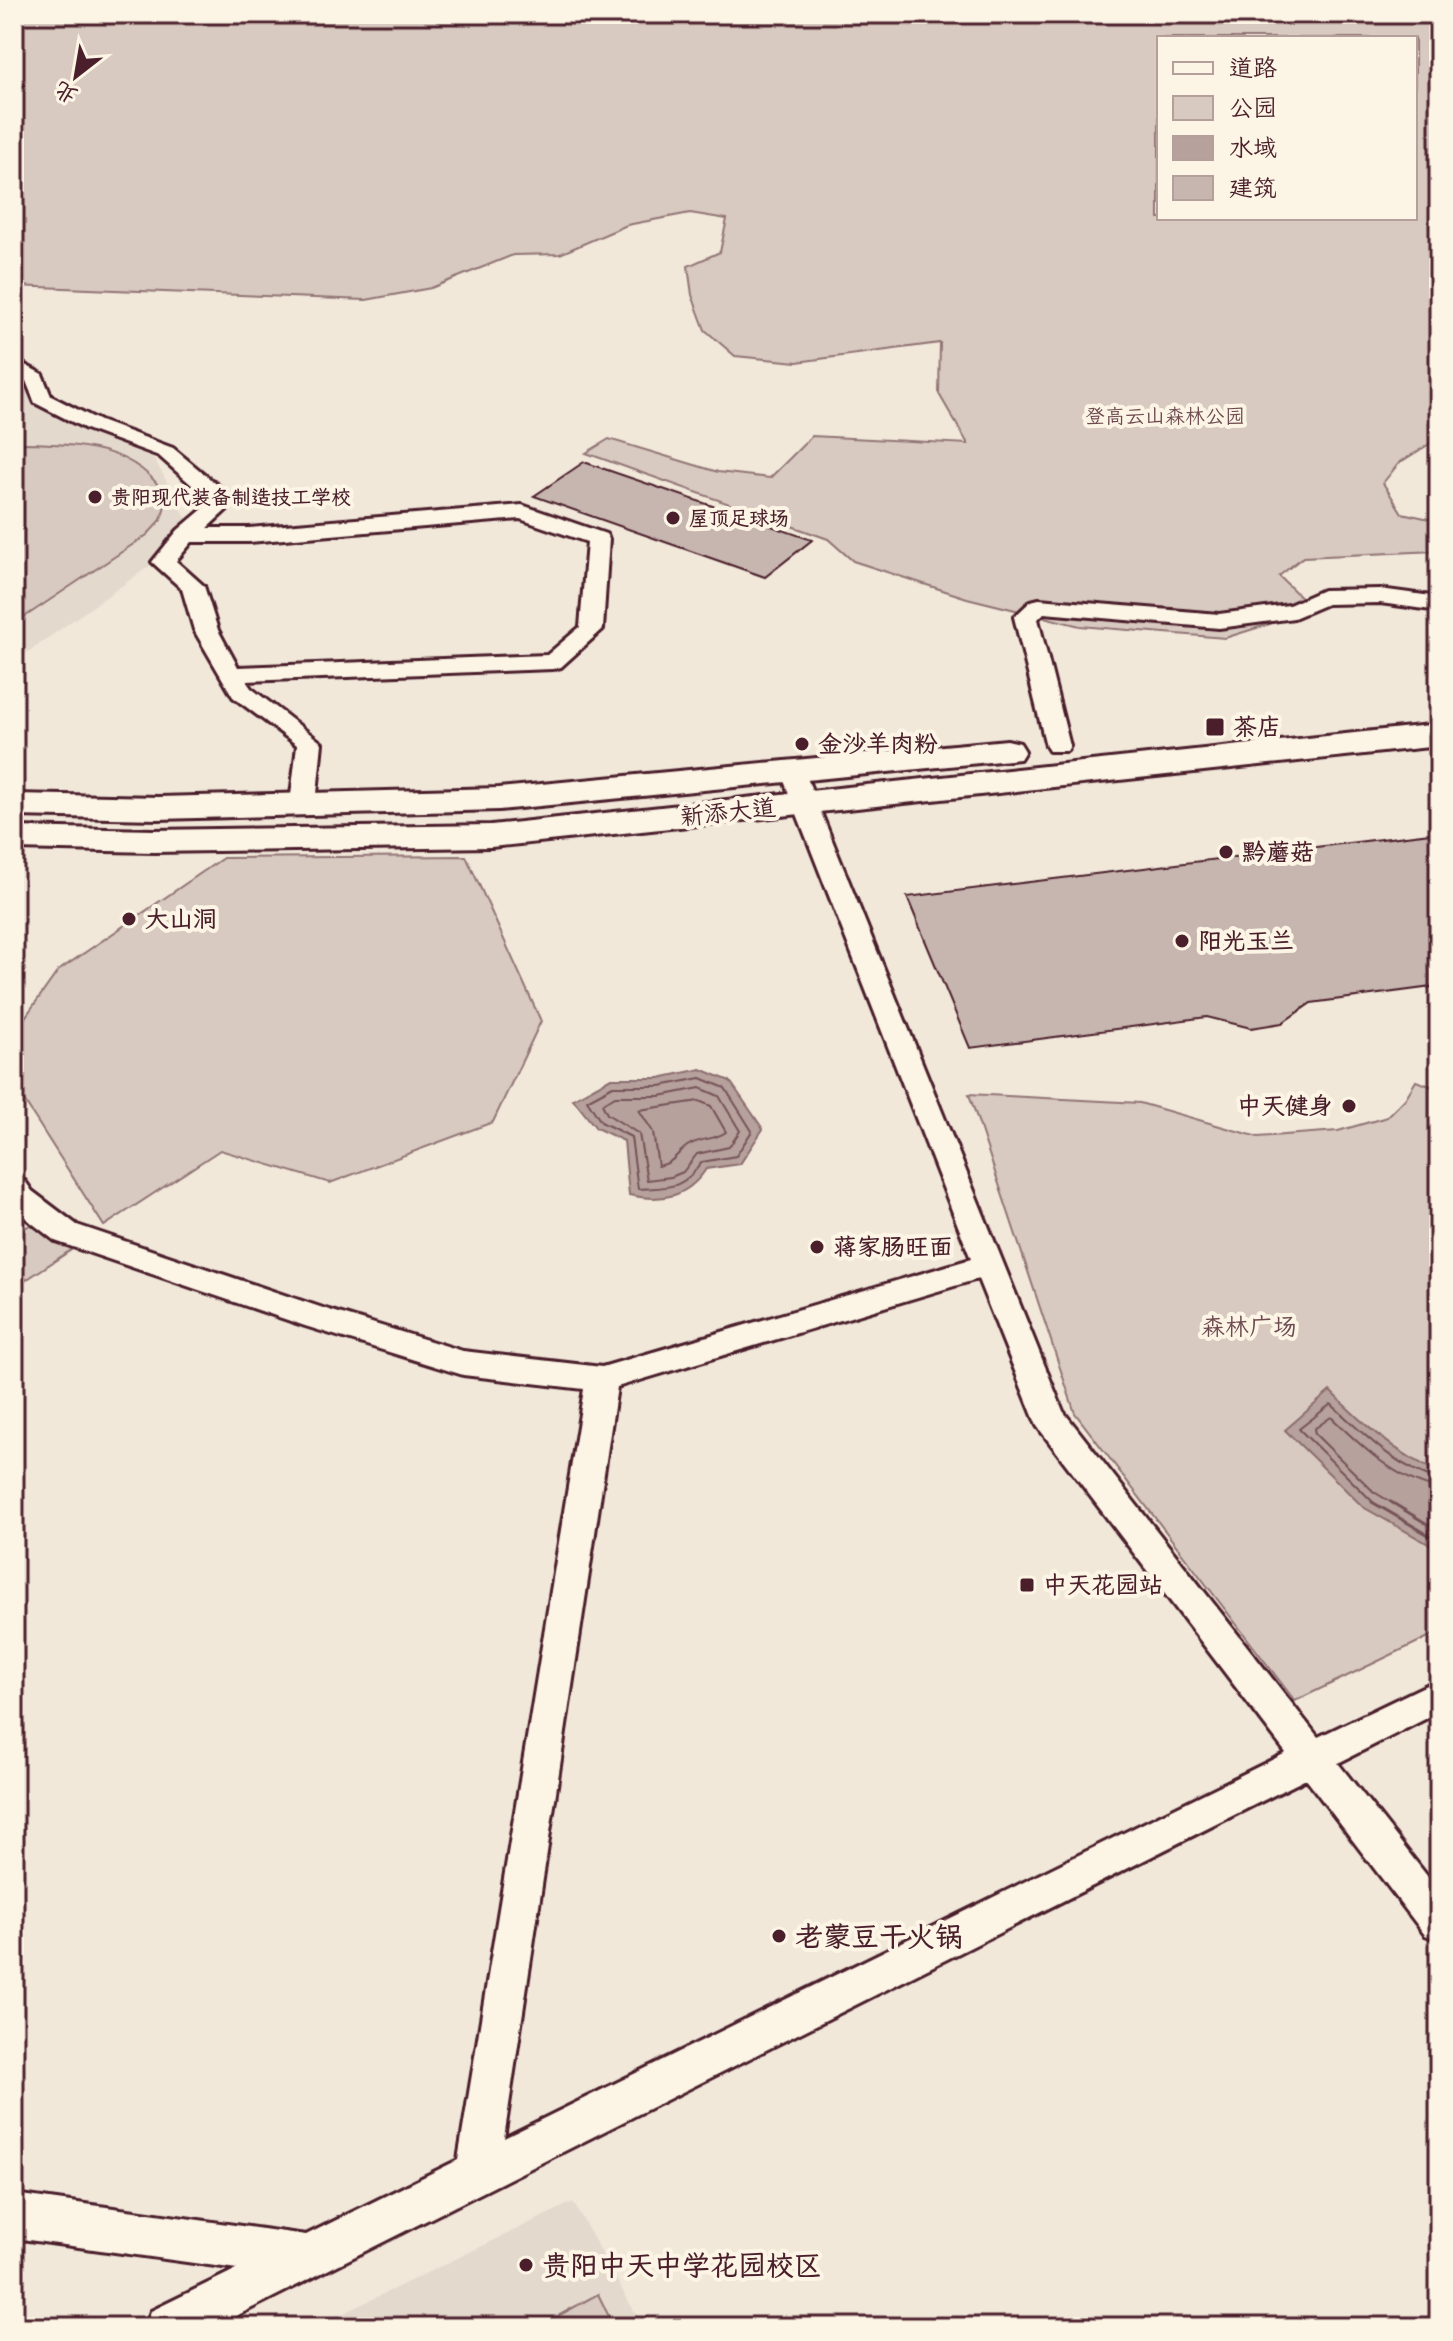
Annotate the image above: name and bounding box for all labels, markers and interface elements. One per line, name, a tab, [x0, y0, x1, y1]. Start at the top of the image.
north arrow	[36, 36, 116, 116]
legend	[1157, 36, 1417, 220]
text: 道路	[1229, 47, 1277, 89]
text: 北	[46, 70, 85, 115]
text: 公园	[1229, 87, 1277, 129]
text: 水域	[1229, 127, 1277, 169]
text: 建筑	[1229, 167, 1277, 209]
park label: 登高云山森林公园	[1085, 399, 1245, 434]
place label: 贵阳现代装备制造技工学校	[111, 480, 351, 515]
marker: 贵阳现代装备制造技工学校	[86, 488, 104, 506]
place label: 屋顶足球场	[689, 501, 789, 536]
marker: 屋顶足球场	[664, 509, 682, 527]
place label: 茶店	[1233, 706, 1281, 748]
marker: 茶店	[1204, 716, 1226, 738]
place label: 金沙羊肉粉	[818, 723, 938, 765]
marker: 金沙羊肉粉	[793, 735, 811, 753]
street label: 新添大道	[678, 786, 778, 838]
place label: 黔蘑菇	[1242, 831, 1314, 873]
marker: 黔蘑菇	[1217, 843, 1235, 861]
place label: 大山洞	[145, 898, 217, 940]
marker: 大山洞	[120, 910, 138, 928]
place label: 阳光玉兰	[1198, 920, 1294, 962]
marker: 阳光玉兰	[1173, 932, 1191, 950]
place label: 中天健身	[1237, 1085, 1333, 1127]
marker: 中天健身	[1340, 1097, 1358, 1115]
place label: 蒋家肠旺面	[833, 1226, 953, 1268]
marker: 蒋家肠旺面	[808, 1238, 826, 1256]
park label: 森林广场	[1201, 1306, 1297, 1348]
place label: 中天花园站	[1043, 1564, 1163, 1606]
marker: 中天花园站	[1018, 1576, 1036, 1594]
place label: 老蒙豆干火锅	[795, 1912, 963, 1961]
marker: 老蒙豆干火锅	[770, 1927, 788, 1945]
place label: 贵阳中天中学花园校区	[542, 2241, 822, 2290]
marker: 贵阳中天中学花园校区	[517, 2256, 535, 2274]

